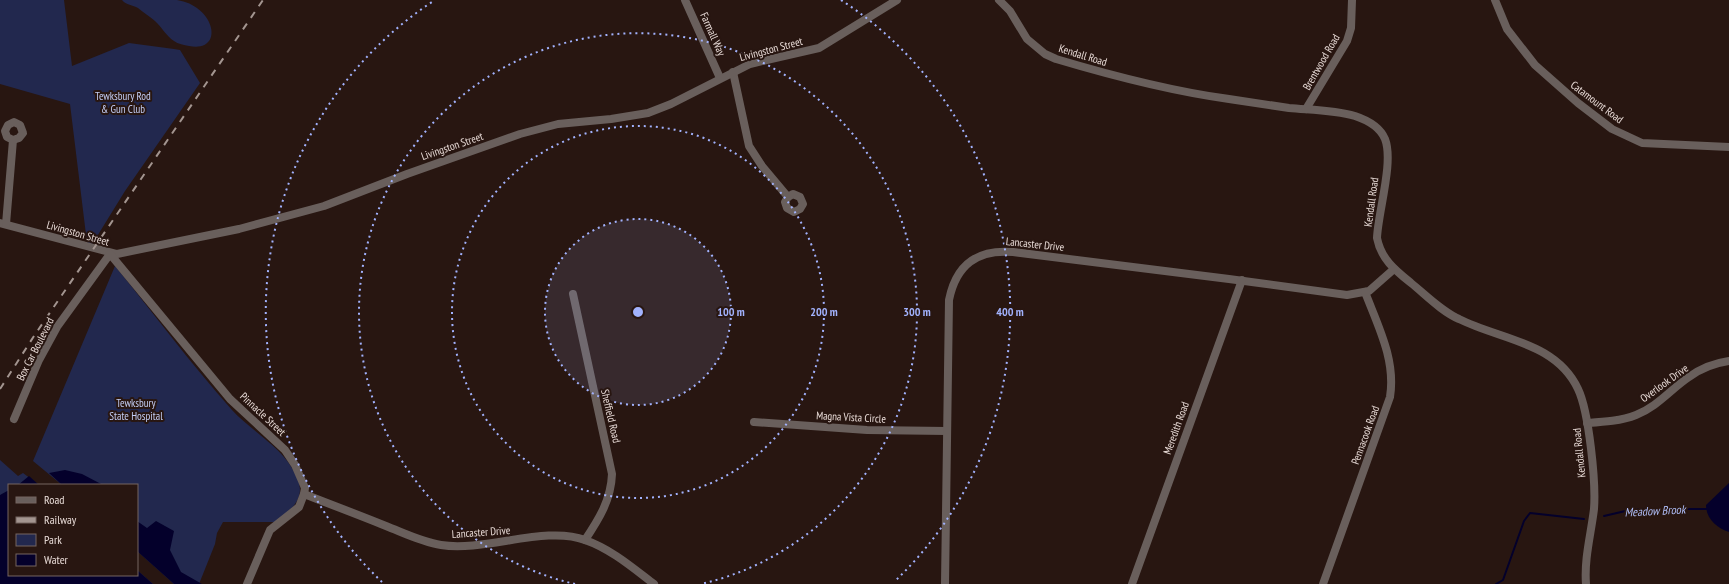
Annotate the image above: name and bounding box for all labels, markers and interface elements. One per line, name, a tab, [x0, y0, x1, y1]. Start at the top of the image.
street label: Farmall Way	[697, 10, 729, 59]
street label: Brentwood Road	[1299, 31, 1343, 93]
street label: Livingston Street	[738, 34, 804, 64]
street label: Kendall Road	[1057, 41, 1109, 69]
street label: Catamount Road	[1568, 78, 1626, 126]
park label: Tewksbury Rod & Gun Club	[95, 89, 151, 116]
street label: Livingston Street	[419, 129, 485, 163]
street label: Kendall Road	[1361, 176, 1381, 228]
street label: Livingston Street	[45, 217, 111, 249]
street label: Lancaster Drive	[1005, 234, 1065, 254]
text: 100 m	[717, 304, 745, 319]
text: 200 m	[810, 304, 838, 319]
text: 300 m	[903, 304, 931, 319]
text: 400 m	[996, 304, 1024, 319]
centre of rings	[631, 305, 645, 319]
street label: Box Car Boulevard	[13, 315, 57, 383]
street label: Overlook Drive	[1637, 361, 1691, 405]
street label: Sheffield Road	[598, 388, 624, 444]
street label: Pinnacle Street	[237, 389, 289, 439]
park label: Tewksbury State Hospital	[109, 396, 163, 423]
street label: Meredith Road	[1160, 399, 1192, 456]
street label: Pennacook Road	[1348, 403, 1382, 466]
street label: Magna Vista Circle	[816, 408, 887, 426]
street label: Kendall Road	[1569, 427, 1589, 478]
legend	[8, 484, 138, 576]
text: Road	[44, 492, 64, 507]
water label: Meadow Brook	[1624, 501, 1687, 520]
text: Railway	[44, 512, 77, 527]
street label: Lancaster Drive	[451, 523, 511, 541]
text: Park	[44, 532, 62, 547]
text: Water	[44, 552, 69, 567]

